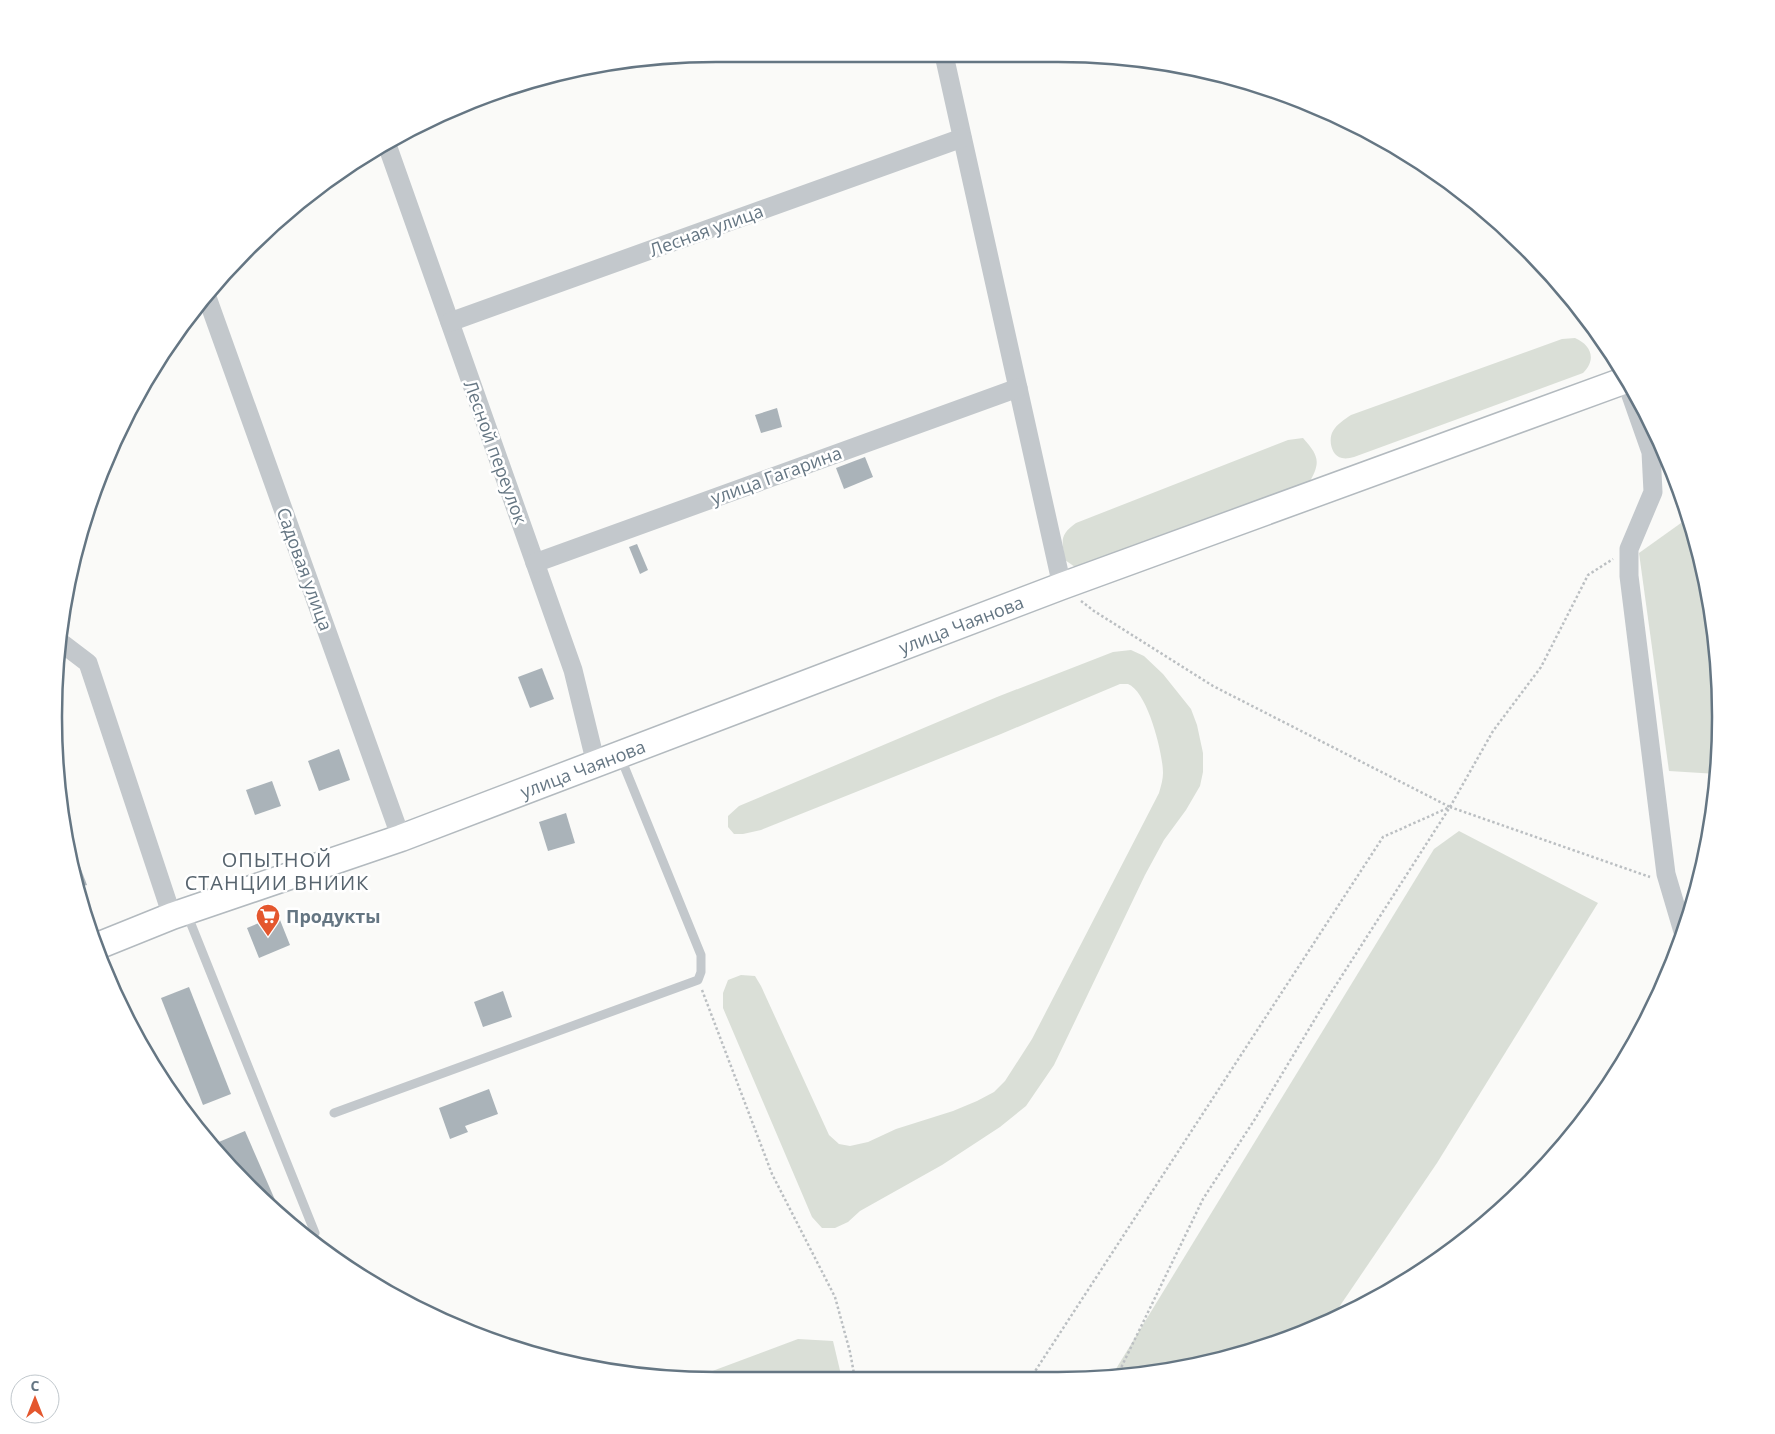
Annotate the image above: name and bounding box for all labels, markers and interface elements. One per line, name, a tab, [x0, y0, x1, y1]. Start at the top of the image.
street label: Лесная улица	[646, 198, 766, 262]
street label: Лесной переулок	[459, 377, 533, 528]
street label: улица Гагарина	[707, 440, 845, 510]
street label: Садовая улица	[272, 504, 338, 634]
street label: улица Чаянова	[895, 590, 1027, 659]
street label: улица Чаянова	[517, 734, 649, 803]
district label: ОПЫТНОЙ СТАНЦИИ ВНИИК	[185, 846, 369, 896]
supermarket icon: Продукты	[255, 903, 281, 937]
place label: Продукты	[286, 904, 381, 928]
north arrow	[10, 1374, 60, 1424]
text: С	[31, 1376, 40, 1395]

